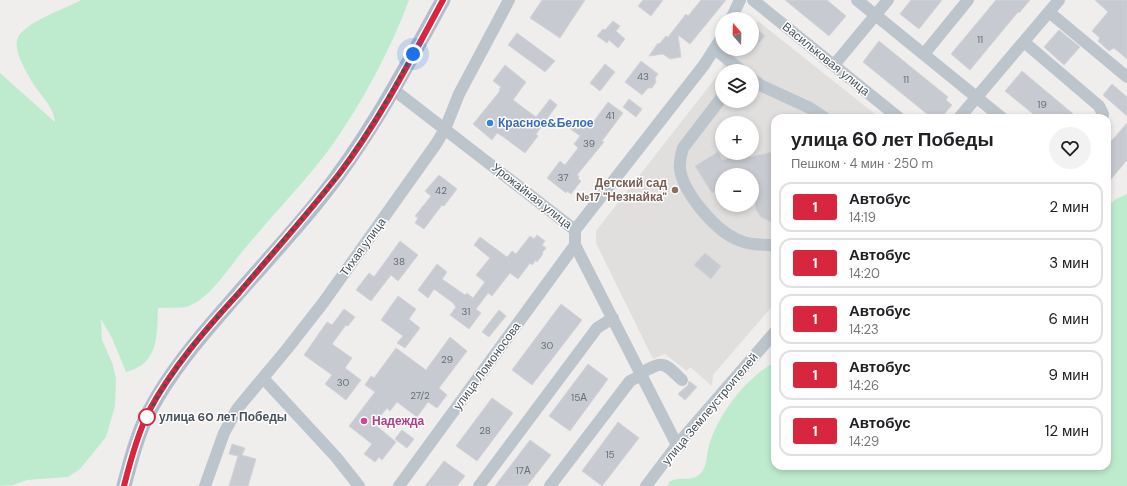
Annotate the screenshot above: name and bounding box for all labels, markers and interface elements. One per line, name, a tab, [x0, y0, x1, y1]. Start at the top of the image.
north arrow	[715, 12, 759, 56]
map controls	[715, 12, 759, 212]
street label: Васильковая улица	[779, 19, 873, 99]
house number: 11	[977, 33, 983, 46]
your location	[403, 44, 423, 64]
button: layers	[715, 64, 759, 108]
house number: 43	[637, 70, 649, 83]
house number: 11	[903, 73, 909, 86]
house number: 19	[1037, 98, 1047, 111]
house number: 41	[605, 109, 615, 122]
place label: Красное&Белое	[498, 115, 594, 131]
button: +	[715, 116, 759, 160]
marker: Красное&Белое	[485, 118, 495, 128]
text: улица 60 лет Победы	[791, 127, 994, 152]
button: heart	[1049, 127, 1091, 169]
house number: 39	[583, 137, 595, 150]
text: Пешком · 4 мин · 250 m	[791, 155, 933, 172]
street label: Урожайная улица	[489, 160, 576, 233]
button: −	[715, 168, 759, 212]
house number: 37	[557, 171, 569, 184]
place label: Детский сад №17 "Незнайка"	[576, 175, 667, 205]
house number: 42	[435, 184, 447, 197]
marker: Детский сад №17 "Незнайка"	[670, 185, 680, 195]
text: Автобус	[849, 189, 911, 209]
text: 2 мин	[1049, 197, 1089, 217]
text: 1	[812, 198, 818, 216]
text: 14:19	[849, 209, 876, 226]
street label: Тихая улица	[336, 214, 390, 280]
text: Автобус	[849, 245, 911, 265]
text: 3 мин	[1049, 253, 1089, 273]
text: 1	[812, 254, 818, 272]
house number: 38	[393, 255, 405, 268]
text: 14:20	[849, 265, 880, 282]
text: Автобус	[849, 301, 911, 321]
house number: 31	[462, 305, 470, 318]
text: 6 мин	[1049, 309, 1089, 329]
text: 1	[812, 310, 818, 328]
street label: улица Ломоносова	[450, 319, 524, 413]
text: 14:23	[849, 321, 879, 338]
house number: 30	[541, 339, 554, 352]
street label: улица Землеустроителей	[658, 350, 762, 468]
house number: 29	[441, 353, 453, 366]
text: Автобус	[849, 357, 911, 377]
text: 9 мин	[1049, 365, 1089, 385]
text: 1	[812, 366, 818, 384]
house number: 30	[337, 376, 350, 389]
text: 14:26	[849, 377, 879, 394]
house number: 27/2	[410, 389, 430, 402]
house number: 15А	[571, 391, 587, 404]
marker: улица 60 лет Победы	[138, 408, 156, 426]
place label: улица 60 лет Победы	[159, 409, 287, 425]
place label: Надежда	[372, 413, 425, 429]
text: Автобус	[849, 413, 911, 433]
marker: Надежда	[359, 416, 369, 426]
text: 12 мин	[1045, 421, 1089, 441]
text: 1	[812, 422, 818, 440]
house number: 28	[479, 424, 491, 437]
text: 14:29	[849, 433, 879, 450]
house number: 15	[605, 448, 615, 461]
house number: 17А	[515, 464, 531, 477]

